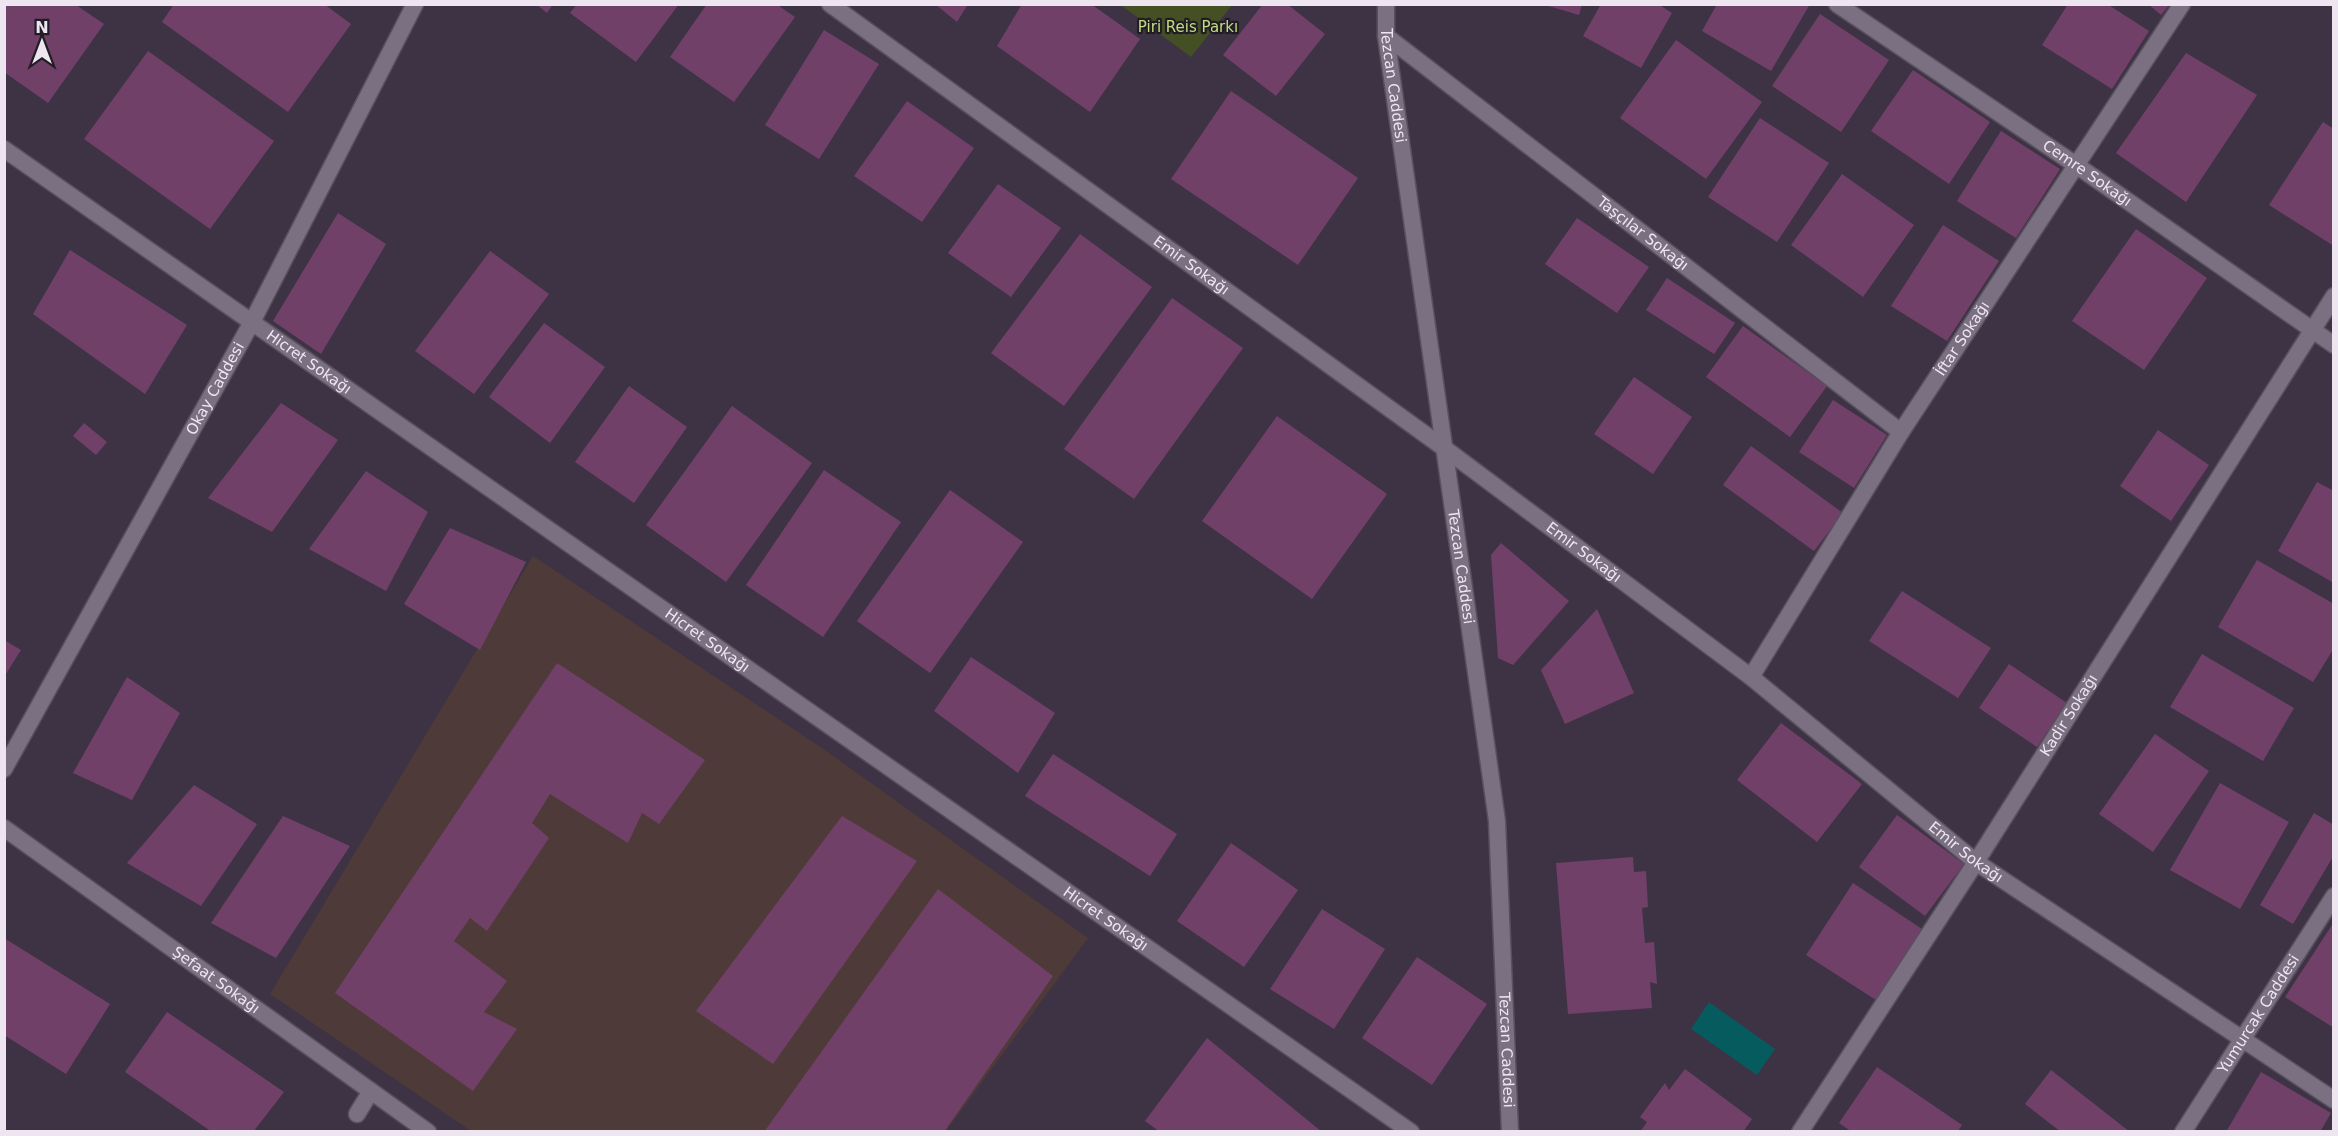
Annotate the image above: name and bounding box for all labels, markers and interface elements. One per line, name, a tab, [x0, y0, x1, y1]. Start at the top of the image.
north arrow	[12, 12, 72, 72]
text: N	[35, 18, 49, 37]
park label: Piri Reis Parkı	[1138, 18, 1238, 36]
street label: Tezcan Caddesi	[1377, 27, 1410, 144]
street label: Cemre Sokağı	[2039, 136, 2135, 210]
street label: Taşçılar Sokağı	[1593, 192, 1692, 274]
street label: Emir Sokağı	[1150, 232, 1233, 299]
street label: İftar Sokağı	[1930, 298, 1993, 379]
street label: Hicret Sokağı	[263, 326, 355, 398]
street label: Okay Caddesi	[182, 339, 248, 438]
street label: Tezcan Caddesi	[1444, 507, 1478, 625]
street label: Emir Sokağı	[1543, 518, 1625, 586]
street label: Hicret Sokağı	[661, 605, 753, 676]
street label: Kadir Sokağı	[2036, 671, 2101, 760]
street label: Emir Sokağı	[1925, 818, 2007, 886]
street label: Hicret Sokağı	[1060, 883, 1152, 955]
street label: Şefaat Sokağı	[169, 943, 263, 1017]
street label: Yumurcak Caddesi	[2213, 951, 2303, 1078]
street label: Tezcan Caddesi	[1495, 991, 1518, 1108]

